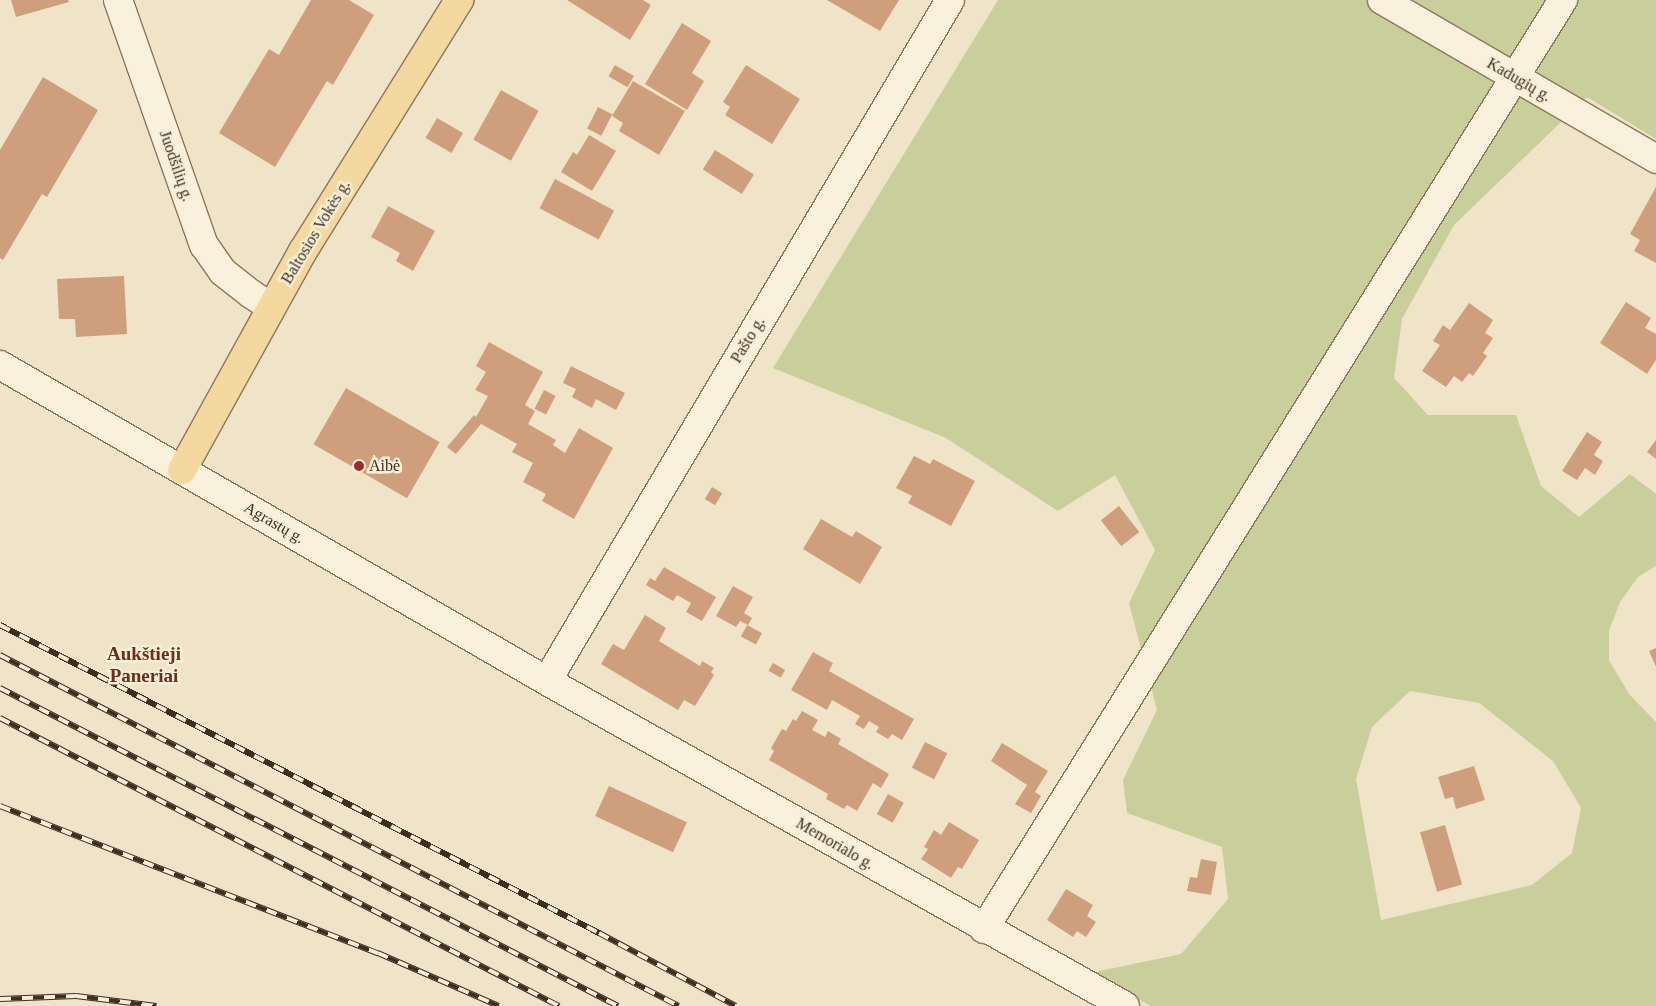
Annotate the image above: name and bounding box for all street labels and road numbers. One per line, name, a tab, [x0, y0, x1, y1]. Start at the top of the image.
street label: Kadugių g.	[1483, 54, 1555, 106]
street label: Juodšilių g.	[155, 128, 197, 204]
street label: Baltosios Vokės g.	[277, 176, 355, 288]
street label: Pašto g.	[727, 313, 769, 367]
street label: Agrastų g.	[240, 498, 308, 548]
street label: Memorialo g.	[792, 814, 878, 874]

